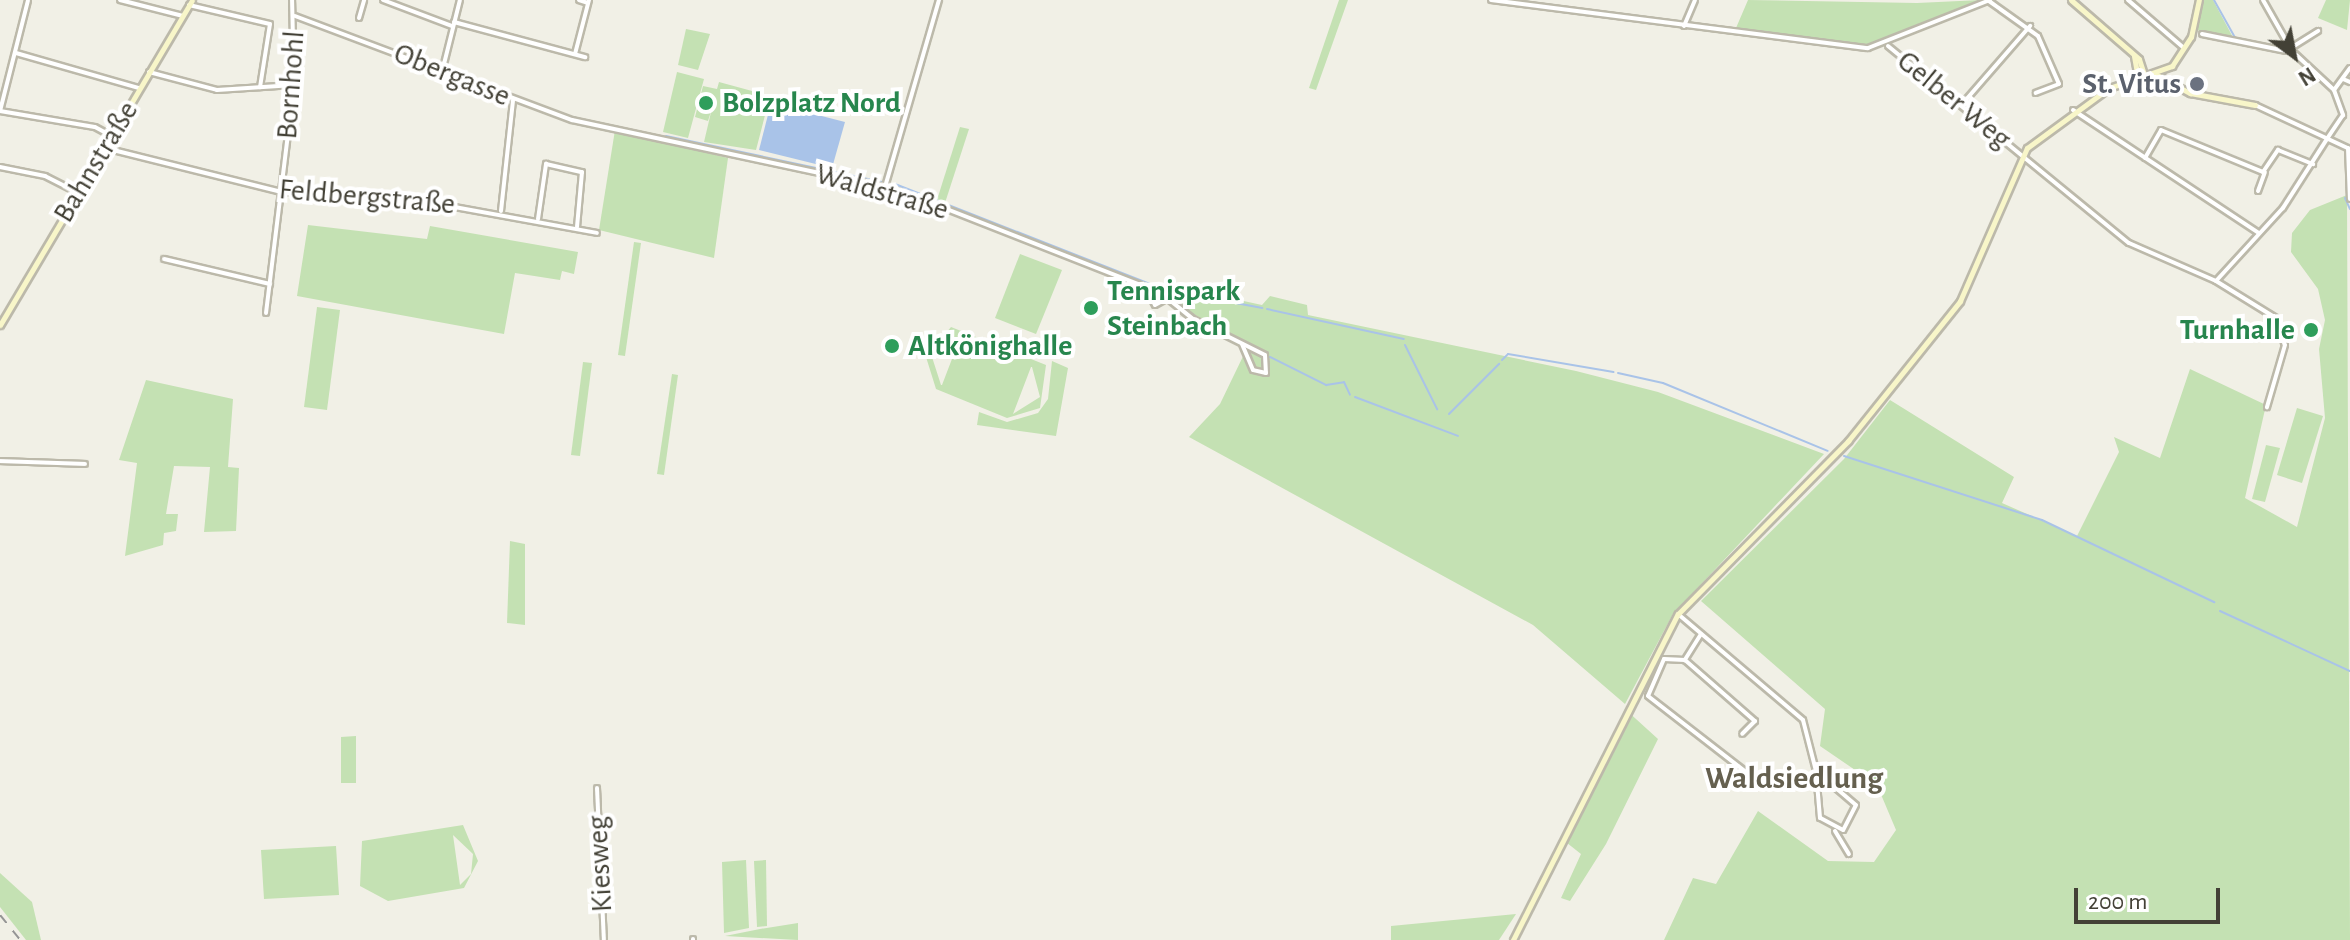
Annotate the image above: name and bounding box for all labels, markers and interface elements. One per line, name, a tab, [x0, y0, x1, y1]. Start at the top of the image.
north arrow	[2254, 16, 2334, 96]
street label: Bornhohl	[269, 30, 313, 140]
street label: Obergasse	[389, 35, 515, 115]
street label: Gelber Weg	[1890, 43, 2018, 157]
text: N	[2294, 63, 2319, 90]
place label: St. Vitus	[2082, 66, 2181, 102]
marker: St. Vitus	[2188, 75, 2206, 93]
place label: Bolzplatz Nord	[722, 85, 901, 121]
marker: Bolzplatz Nord	[697, 94, 715, 112]
street label: Bahnstraße	[46, 95, 146, 229]
street label: Waldstraße	[812, 156, 952, 228]
street label: Feldbergstraße	[277, 171, 457, 223]
place label: Tennispark Steinbach	[1107, 273, 1240, 344]
marker: Tennispark Steinbach	[1082, 299, 1100, 317]
place label: Turnhalle	[2180, 312, 2295, 348]
marker: Turnhalle	[2302, 321, 2320, 339]
place label: Altkönighalle	[908, 328, 1072, 364]
marker: Altkönighalle	[883, 337, 901, 355]
district label: Waldsiedlung	[1705, 759, 1883, 797]
street label: Kiesweg	[579, 815, 621, 913]
scale bar	[2078, 872, 2224, 922]
text: 200 m	[2088, 890, 2147, 914]

